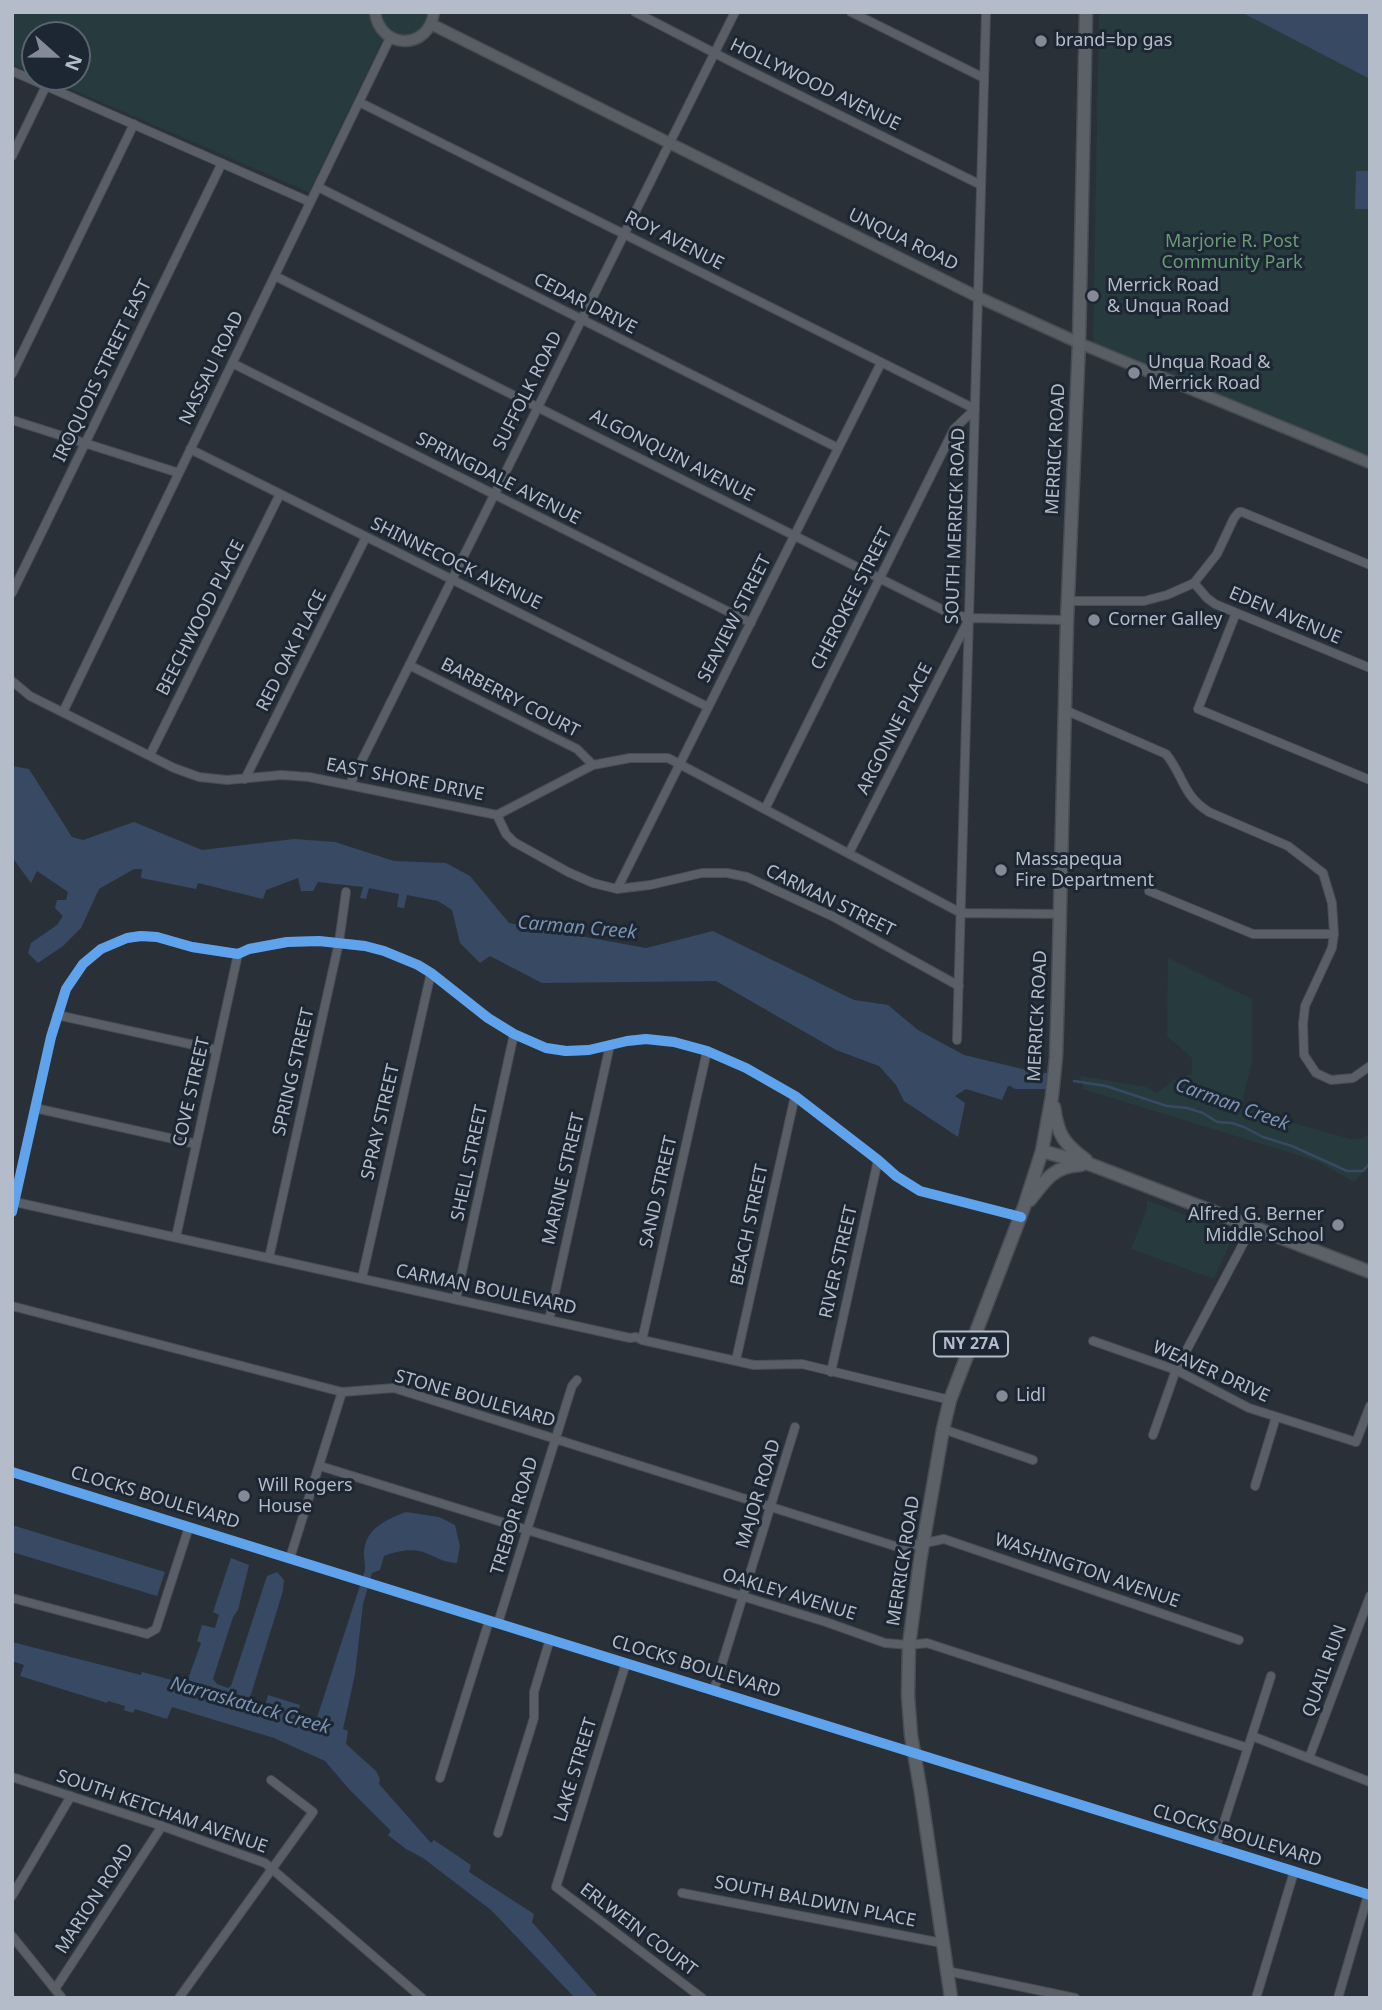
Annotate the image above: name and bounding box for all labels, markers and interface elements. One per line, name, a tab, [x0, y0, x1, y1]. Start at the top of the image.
north arrow	[21, 21, 91, 91]
place label: brand=bp gas	[1055, 30, 1172, 52]
marker: brand=bp gas	[1033, 33, 1049, 49]
street label: HOLLYWOOD AVENUE	[726, 34, 904, 136]
text: N	[59, 51, 89, 75]
street label: UNQUA ROAD	[845, 204, 961, 276]
street label: ROY AVENUE	[621, 207, 727, 275]
park label: Marjorie R. Post Community Park	[1161, 231, 1303, 274]
street label: CEDAR DRIVE	[530, 269, 640, 339]
place label: Merrick Road & Unqua Road	[1107, 275, 1229, 318]
street label: IROQUOIS STREET EAST	[49, 276, 157, 466]
marker: Merrick Road & Unqua Road	[1085, 288, 1101, 304]
street label: NASSAU ROAD	[175, 308, 249, 428]
street label: SUFFOLK ROAD	[489, 328, 567, 454]
place label: Unqua Road & Merrick Road	[1148, 352, 1270, 394]
marker: Unqua Road & Merrick Road	[1126, 365, 1142, 381]
street label: MERRICK ROAD	[1042, 383, 1070, 515]
street label: ALGONQUIN AVENUE	[586, 405, 758, 507]
street label: SOUTH MERRICK ROAD	[942, 427, 970, 625]
street label: SPRINGDALE AVENUE	[412, 428, 584, 530]
street label: SHINNECOCK AVENUE	[367, 513, 545, 615]
street label: CHEROKEE STREET	[807, 524, 897, 674]
street label: BEECHWOOD PLACE	[152, 537, 250, 699]
street label: SEAVIEW STREET	[694, 552, 776, 686]
street label: EDEN AVENUE	[1226, 583, 1344, 649]
street label: RED OAK PLACE	[252, 587, 332, 715]
place label: Corner Galley	[1108, 609, 1223, 631]
marker: Corner Galley	[1086, 612, 1102, 628]
street label: BARBERRY COURT	[437, 654, 583, 742]
street label: ARGONNE PLACE	[853, 660, 937, 798]
street label: EAST SHORE DRIVE	[324, 754, 486, 806]
place label: Massapequa Fire Department	[1015, 849, 1154, 892]
street label: CARMAN STREET	[762, 860, 898, 942]
marker: Massapequa Fire Department	[993, 862, 1009, 878]
water label: Carman Creek	[516, 911, 638, 945]
street label: MERRICK ROAD	[1024, 950, 1052, 1082]
street label: SPRING STREET	[269, 1006, 319, 1138]
street label: COVE STREET	[169, 1035, 215, 1149]
street label: SPRAY STREET	[357, 1062, 405, 1182]
water label: Carman Creek	[1172, 1074, 1292, 1136]
street label: SHELL STREET	[447, 1103, 493, 1223]
street label: MARINE STREET	[538, 1111, 590, 1247]
street label: SAND STREET	[636, 1134, 682, 1250]
street label: BEACH STREET	[727, 1162, 773, 1288]
street label: RIVER STREET	[816, 1203, 862, 1321]
place label: Alfred G. Berner Middle School	[1188, 1204, 1324, 1246]
marker: Alfred G. Berner Middle School	[1330, 1217, 1346, 1233]
street label: CARMAN BOULEVARD	[394, 1260, 578, 1320]
road number: NY 27A	[934, 1332, 1008, 1356]
street label: WEAVER DRIVE	[1149, 1337, 1273, 1407]
street label: STONE BOULEVARD	[392, 1366, 558, 1432]
place label: Lidl	[1016, 1385, 1046, 1407]
marker: Lidl	[994, 1388, 1010, 1404]
street label: MAJOR ROAD	[732, 1437, 786, 1551]
street label: TREBOR ROAD	[487, 1454, 543, 1578]
street label: CLOCKS BOULEVARD	[68, 1462, 242, 1534]
place label: Will Rogers House	[258, 1475, 353, 1518]
marker: Will Rogers House	[236, 1488, 252, 1504]
street label: MERRICK ROAD	[883, 1494, 925, 1628]
street label: WASHINGTON AVENUE	[992, 1529, 1182, 1613]
street label: OAKLEY AVENUE	[719, 1564, 859, 1626]
street label: QUAIL RUN	[1298, 1622, 1352, 1720]
street label: CLOCKS BOULEVARD	[609, 1631, 783, 1703]
water label: Narraskatuck Creek	[167, 1672, 333, 1740]
street label: LAKE STREET	[550, 1715, 602, 1825]
street label: SOUTH KETCHAM AVENUE	[54, 1766, 270, 1858]
street label: CLOCKS BOULEVARD	[1150, 1800, 1324, 1872]
street label: MARION ROAD	[51, 1840, 139, 1958]
street label: SOUTH BALDWIN PLACE	[712, 1872, 918, 1932]
street label: ERLWEIN COURT	[575, 1879, 701, 1981]

